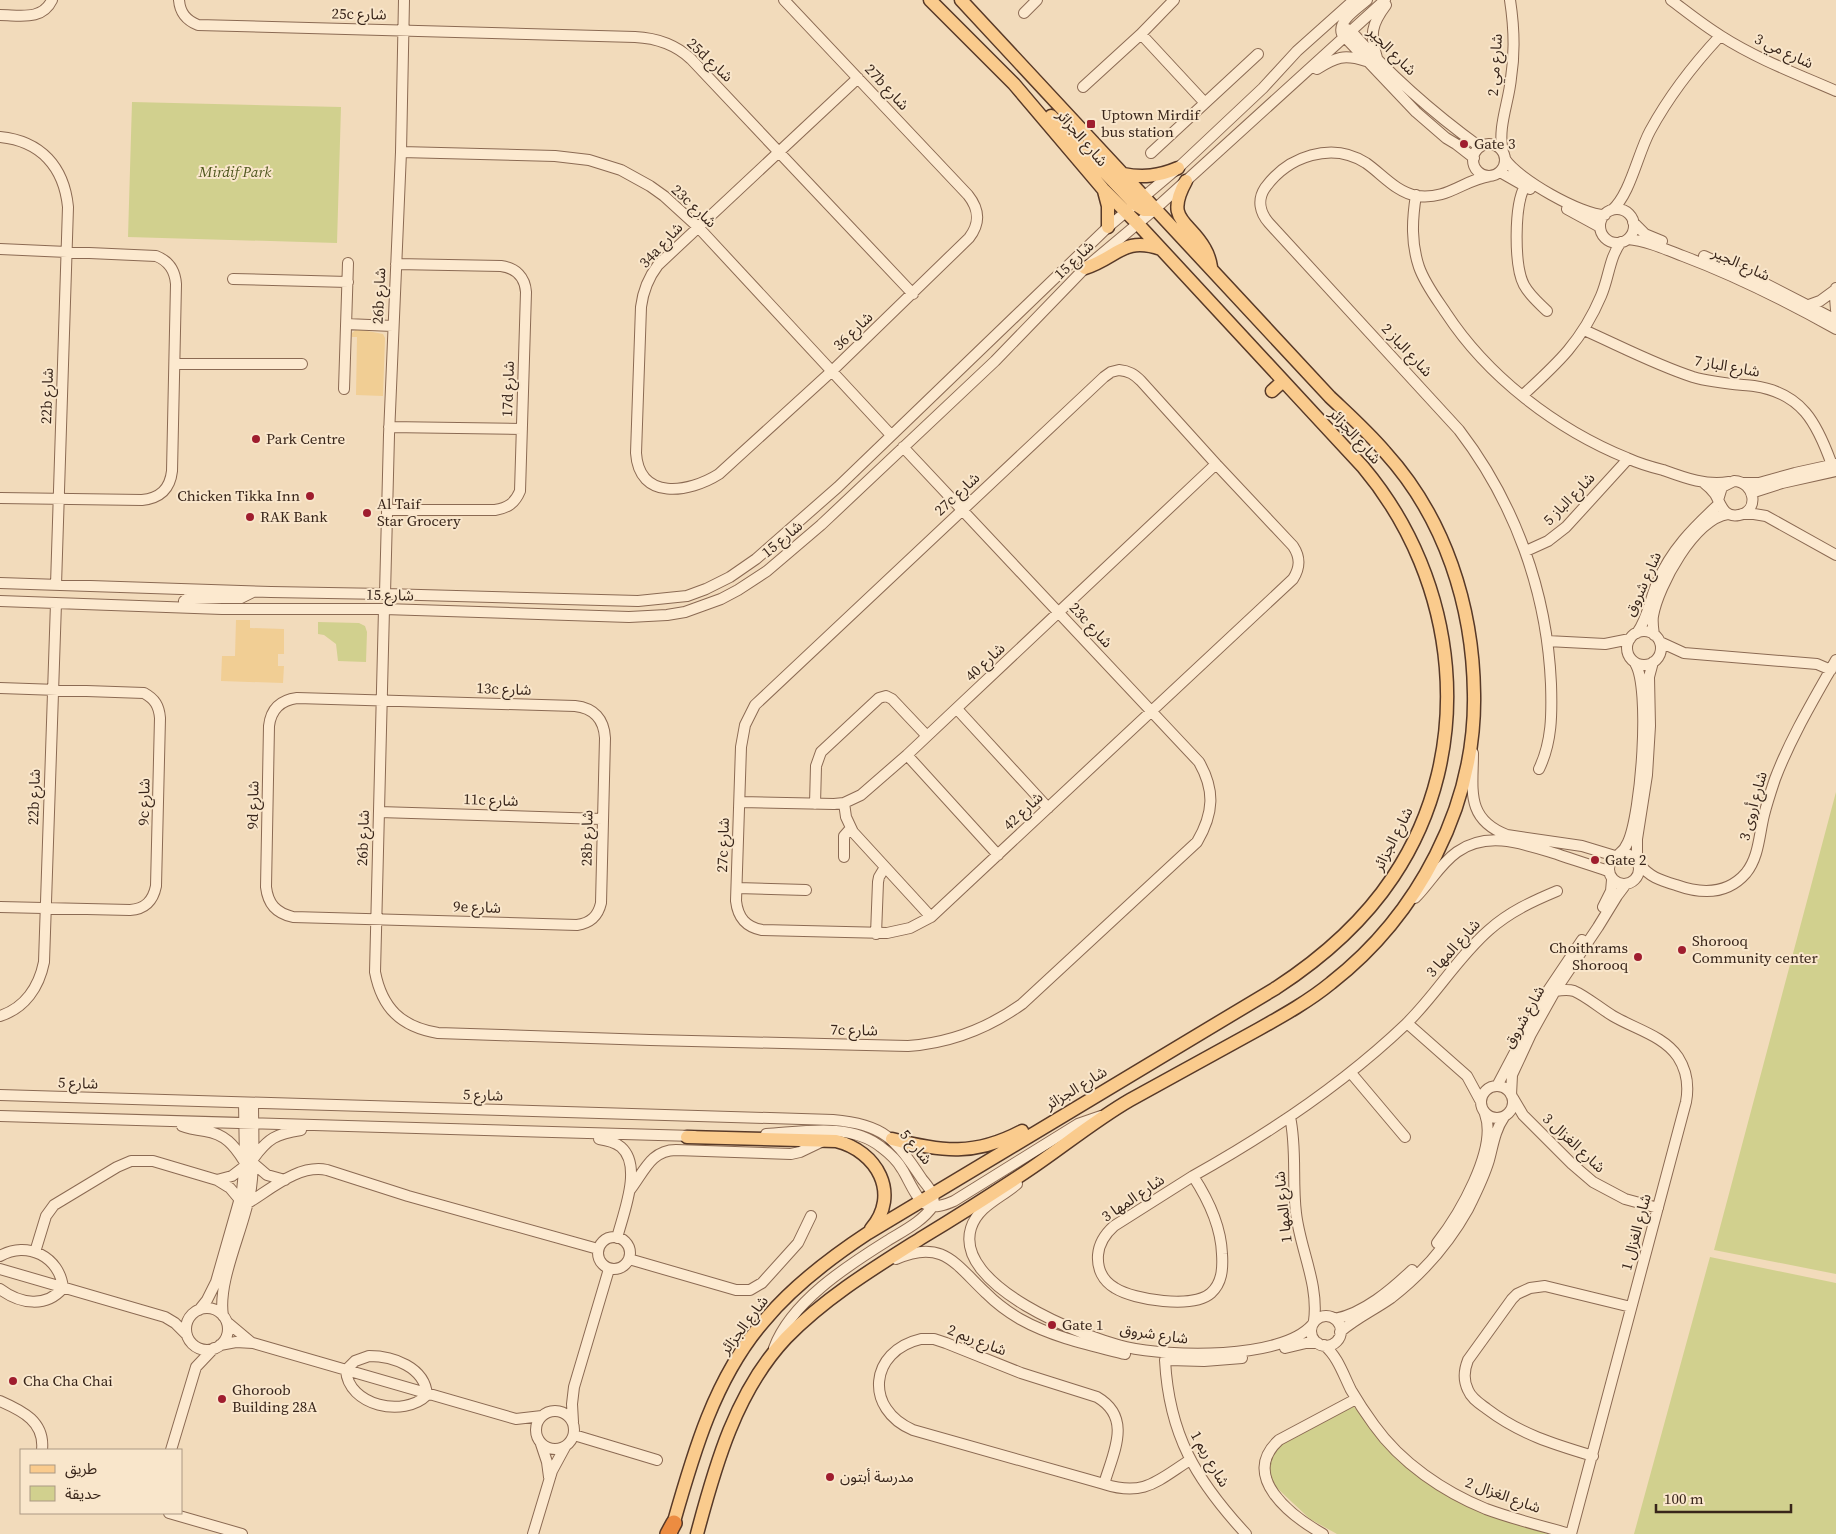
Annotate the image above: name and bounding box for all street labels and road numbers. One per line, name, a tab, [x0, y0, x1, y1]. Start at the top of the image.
street label: 25c شارع	[331, 3, 387, 26]
street label: شارع الجير	[1361, 21, 1422, 81]
street label: شارع مي 3	[1751, 28, 1817, 75]
street label: 25d شارع	[681, 33, 738, 88]
street label: شارع مي 2	[1482, 33, 1509, 97]
street label: 27b شارع	[859, 59, 914, 116]
street label: شارع الجزائر	[1050, 104, 1113, 172]
street label: 23c شارع	[666, 179, 722, 234]
street label: 34a شارع	[634, 217, 689, 273]
street label: شارع 15	[1049, 235, 1100, 285]
street label: شارع الجير	[1707, 241, 1774, 288]
street label: 26b شارع	[367, 267, 392, 325]
street label: شارع 36	[828, 306, 879, 356]
street label: شارع الباز 2	[1376, 318, 1438, 383]
street label: شارع الباز 7	[1692, 349, 1762, 384]
street label: 17d شارع	[496, 360, 521, 418]
street label: 22b شارع	[35, 367, 60, 425]
street label: شارع الجزائر	[1322, 402, 1386, 470]
street label: 27c شارع	[929, 467, 985, 522]
street label: شارع الباز 5	[1538, 467, 1601, 531]
street label: شارع 15	[757, 515, 808, 564]
street label: شارع شروق	[1619, 548, 1668, 620]
street label: شارع 15	[366, 584, 414, 607]
street label: 23c شارع	[1063, 597, 1118, 653]
street label: شارع 40	[960, 638, 1011, 687]
street label: 13c شارع	[476, 677, 532, 702]
street label: 22b شارع	[22, 768, 47, 826]
street label: شارع أروى 3	[1733, 769, 1774, 843]
street label: 9c شارع	[133, 778, 156, 826]
street label: 9d شارع	[242, 780, 265, 830]
street label: شارع 42	[998, 787, 1049, 836]
street label: 11c شارع	[463, 788, 519, 813]
street label: شارع الجزائر	[1367, 803, 1419, 876]
street label: 26b شارع	[351, 809, 376, 867]
street label: 28b شارع	[576, 809, 599, 866]
street label: 27c شارع	[711, 817, 736, 873]
street label: 9e شارع	[453, 895, 502, 920]
street label: شارع المها 3	[1421, 914, 1486, 983]
street label: شارع شروق	[1498, 981, 1551, 1053]
street label: 7c شارع	[830, 1019, 878, 1042]
street label: شارع الجزائر	[1040, 1061, 1112, 1117]
street label: شارع 5	[57, 1071, 99, 1096]
street label: شارع 5	[462, 1083, 504, 1108]
street label: شارع الغزال 3	[1537, 1108, 1610, 1179]
street label: شارع 5	[894, 1125, 938, 1170]
street label: شارع المها 3	[1097, 1169, 1170, 1228]
street label: شارع المها 1	[1268, 1170, 1299, 1244]
street label: شارع الغزال 1	[1615, 1191, 1658, 1273]
street label: شارع الجزائر	[714, 1291, 774, 1361]
street label: شارع شروق	[1118, 1318, 1190, 1351]
street label: شارع ريم 2	[944, 1319, 1010, 1362]
street label: شارع ريم 1	[1184, 1427, 1235, 1492]
street label: شارع الغزال 2	[1462, 1471, 1544, 1520]

